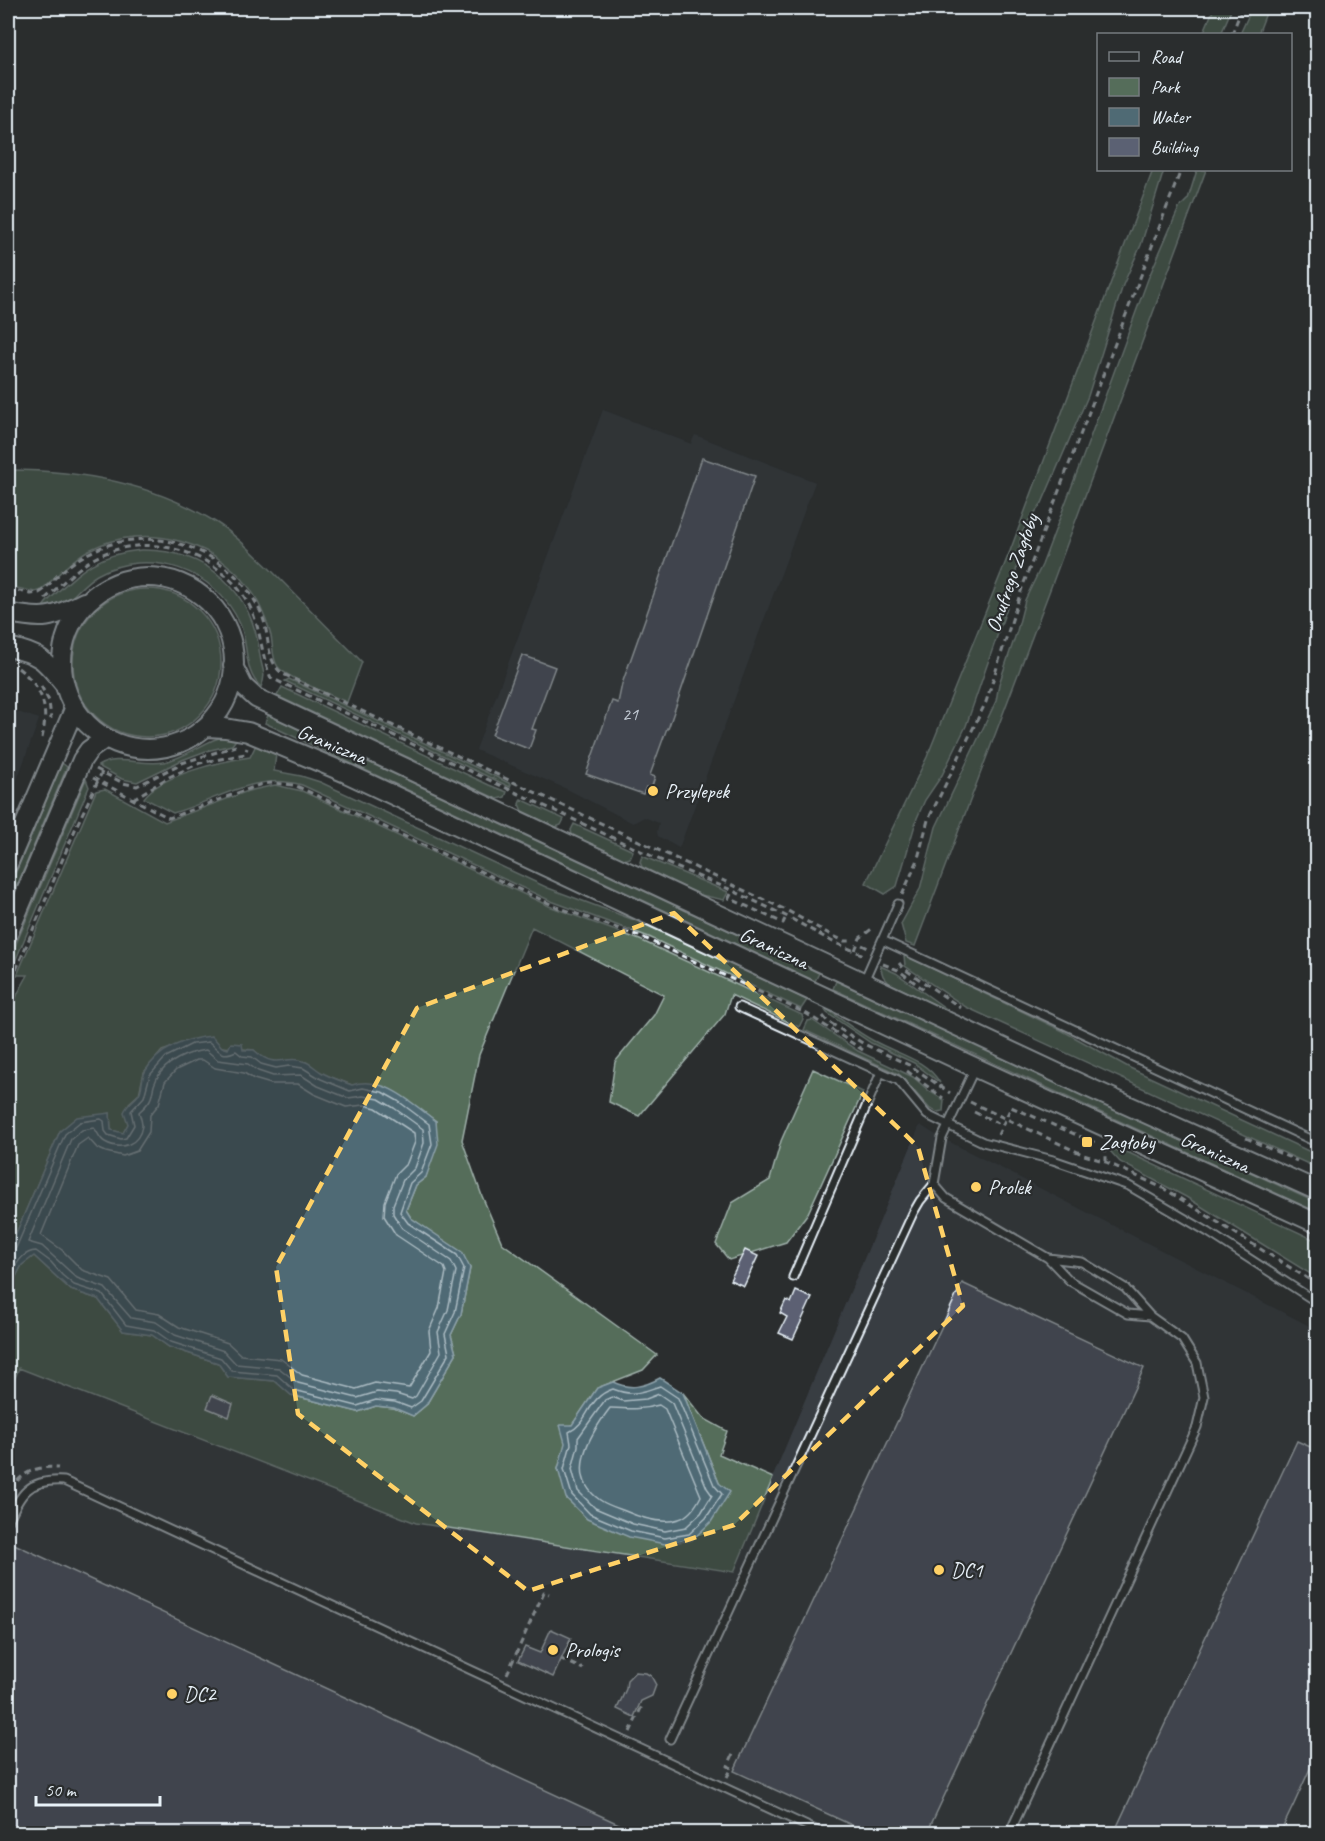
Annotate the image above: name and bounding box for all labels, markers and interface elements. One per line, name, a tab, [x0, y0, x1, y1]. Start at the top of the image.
legend	[1097, 33, 1292, 171]
text: Road	[1151, 46, 1184, 68]
text: Park	[1151, 76, 1181, 98]
text: Water	[1151, 106, 1192, 128]
text: Building	[1151, 136, 1200, 158]
street label: Onufrego Zagłoby	[980, 509, 1045, 636]
house number: 21	[622, 703, 639, 725]
street label: Graniczna	[293, 718, 373, 771]
place label: Przylepek	[665, 778, 730, 804]
marker: Przylepek	[646, 784, 660, 798]
street label: Graniczna	[736, 921, 815, 976]
street label: Graniczna	[1176, 1125, 1256, 1180]
place label: Zagłoby	[1099, 1129, 1156, 1155]
marker: Zagłoby	[1080, 1135, 1094, 1149]
place label: Prolek	[988, 1174, 1032, 1200]
marker: Prolek	[969, 1180, 983, 1194]
place label: DC1	[951, 1557, 984, 1583]
marker: DC1	[932, 1563, 946, 1577]
place label: Prologis	[565, 1637, 621, 1663]
marker: Prologis	[546, 1643, 560, 1657]
place label: DC2	[184, 1681, 217, 1707]
marker: DC2	[165, 1687, 179, 1701]
scale bar	[36, 1769, 160, 1807]
text: 50 m	[45, 1779, 78, 1801]

